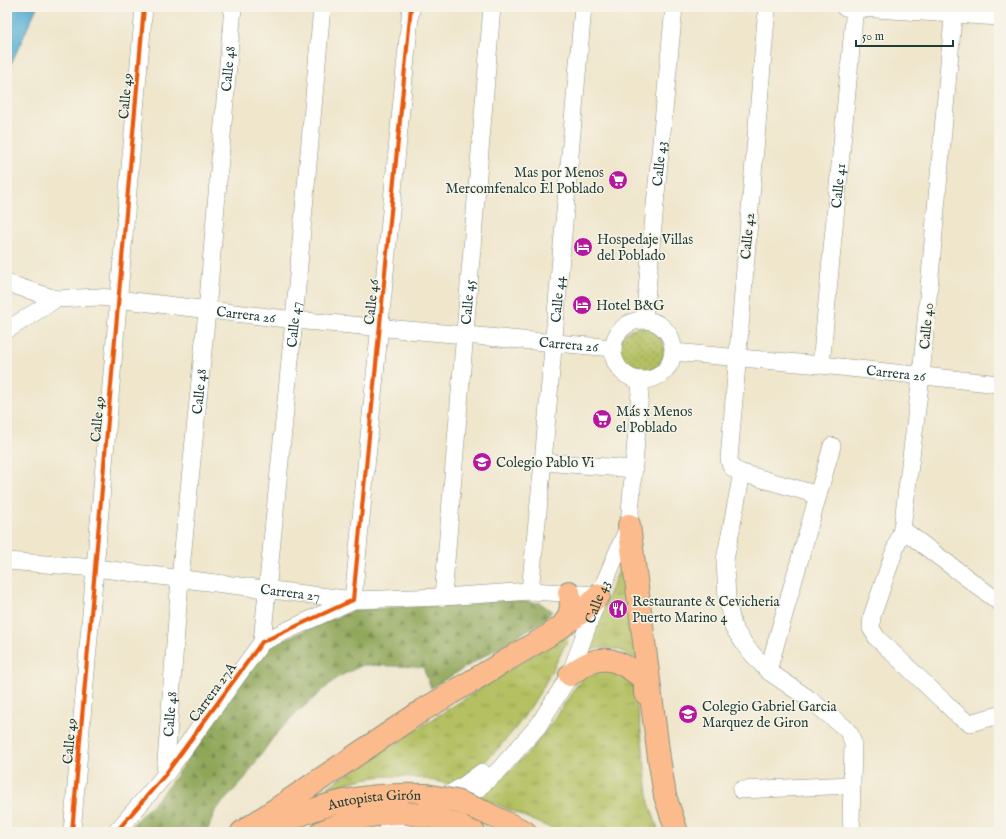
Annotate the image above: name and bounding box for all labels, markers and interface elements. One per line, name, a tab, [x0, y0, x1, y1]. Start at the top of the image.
scale bar	[856, 22, 953, 48]
text: 50 m	[862, 29, 884, 44]
street label: Calle 48	[218, 45, 240, 92]
street label: Calle 49	[115, 72, 137, 120]
street label: Calle 43	[649, 140, 671, 187]
street label: Calle 41	[828, 163, 850, 209]
place label: Mas por Menos Mercomfenalco El Poblado	[445, 164, 604, 198]
supermarket icon: Mas por Menos Mercomfenalco El Poblado	[607, 169, 629, 191]
street label: Calle 42	[737, 212, 759, 260]
place label: Hospedaje Villas del Poblado	[597, 231, 693, 265]
hotel icon: Hospedaje Villas del Poblado	[572, 236, 594, 258]
street label: Calle 44	[547, 275, 569, 324]
street label: Calle 46	[361, 277, 383, 326]
street label: Calle 45	[458, 279, 479, 325]
hotel icon: Hotel B&G	[571, 294, 593, 316]
place label: Hotel B&G	[596, 297, 665, 315]
street label: Calle 47	[283, 301, 306, 349]
street label: Calle 40	[916, 302, 938, 350]
street label: Carrera 26	[215, 303, 278, 328]
street label: Carrera 26	[538, 334, 600, 357]
street label: Carrera 26	[865, 362, 928, 386]
street label: Calle 48	[189, 368, 211, 415]
street label: Calle 49	[87, 395, 109, 443]
place label: Más x Menos el Poblado	[616, 403, 693, 437]
supermarket icon: Más x Menos el Poblado	[591, 408, 613, 430]
school or university icon: Colegio Pablo Vi	[471, 451, 493, 473]
place label: Colegio Pablo Vi	[496, 454, 595, 472]
street label: Calle 43	[581, 577, 614, 626]
street label: Carrera 27	[259, 581, 321, 606]
place label: Restaurante & Cevicheria Puerto Marino 4	[632, 593, 781, 627]
restaurant icon: Restaurante & Cevicheria Puerto Marino 4	[607, 598, 629, 620]
street label: Carrera 27A	[185, 659, 241, 726]
street label: Calle 48	[160, 691, 181, 738]
place label: Colegio Gabriel Garcia Marquez de Giron	[702, 698, 837, 732]
school or university icon: Colegio Gabriel Garcia Marquez de Giron	[677, 703, 699, 725]
street label: Calle 49	[59, 717, 81, 765]
street label: Autopista Girón	[325, 787, 422, 815]

